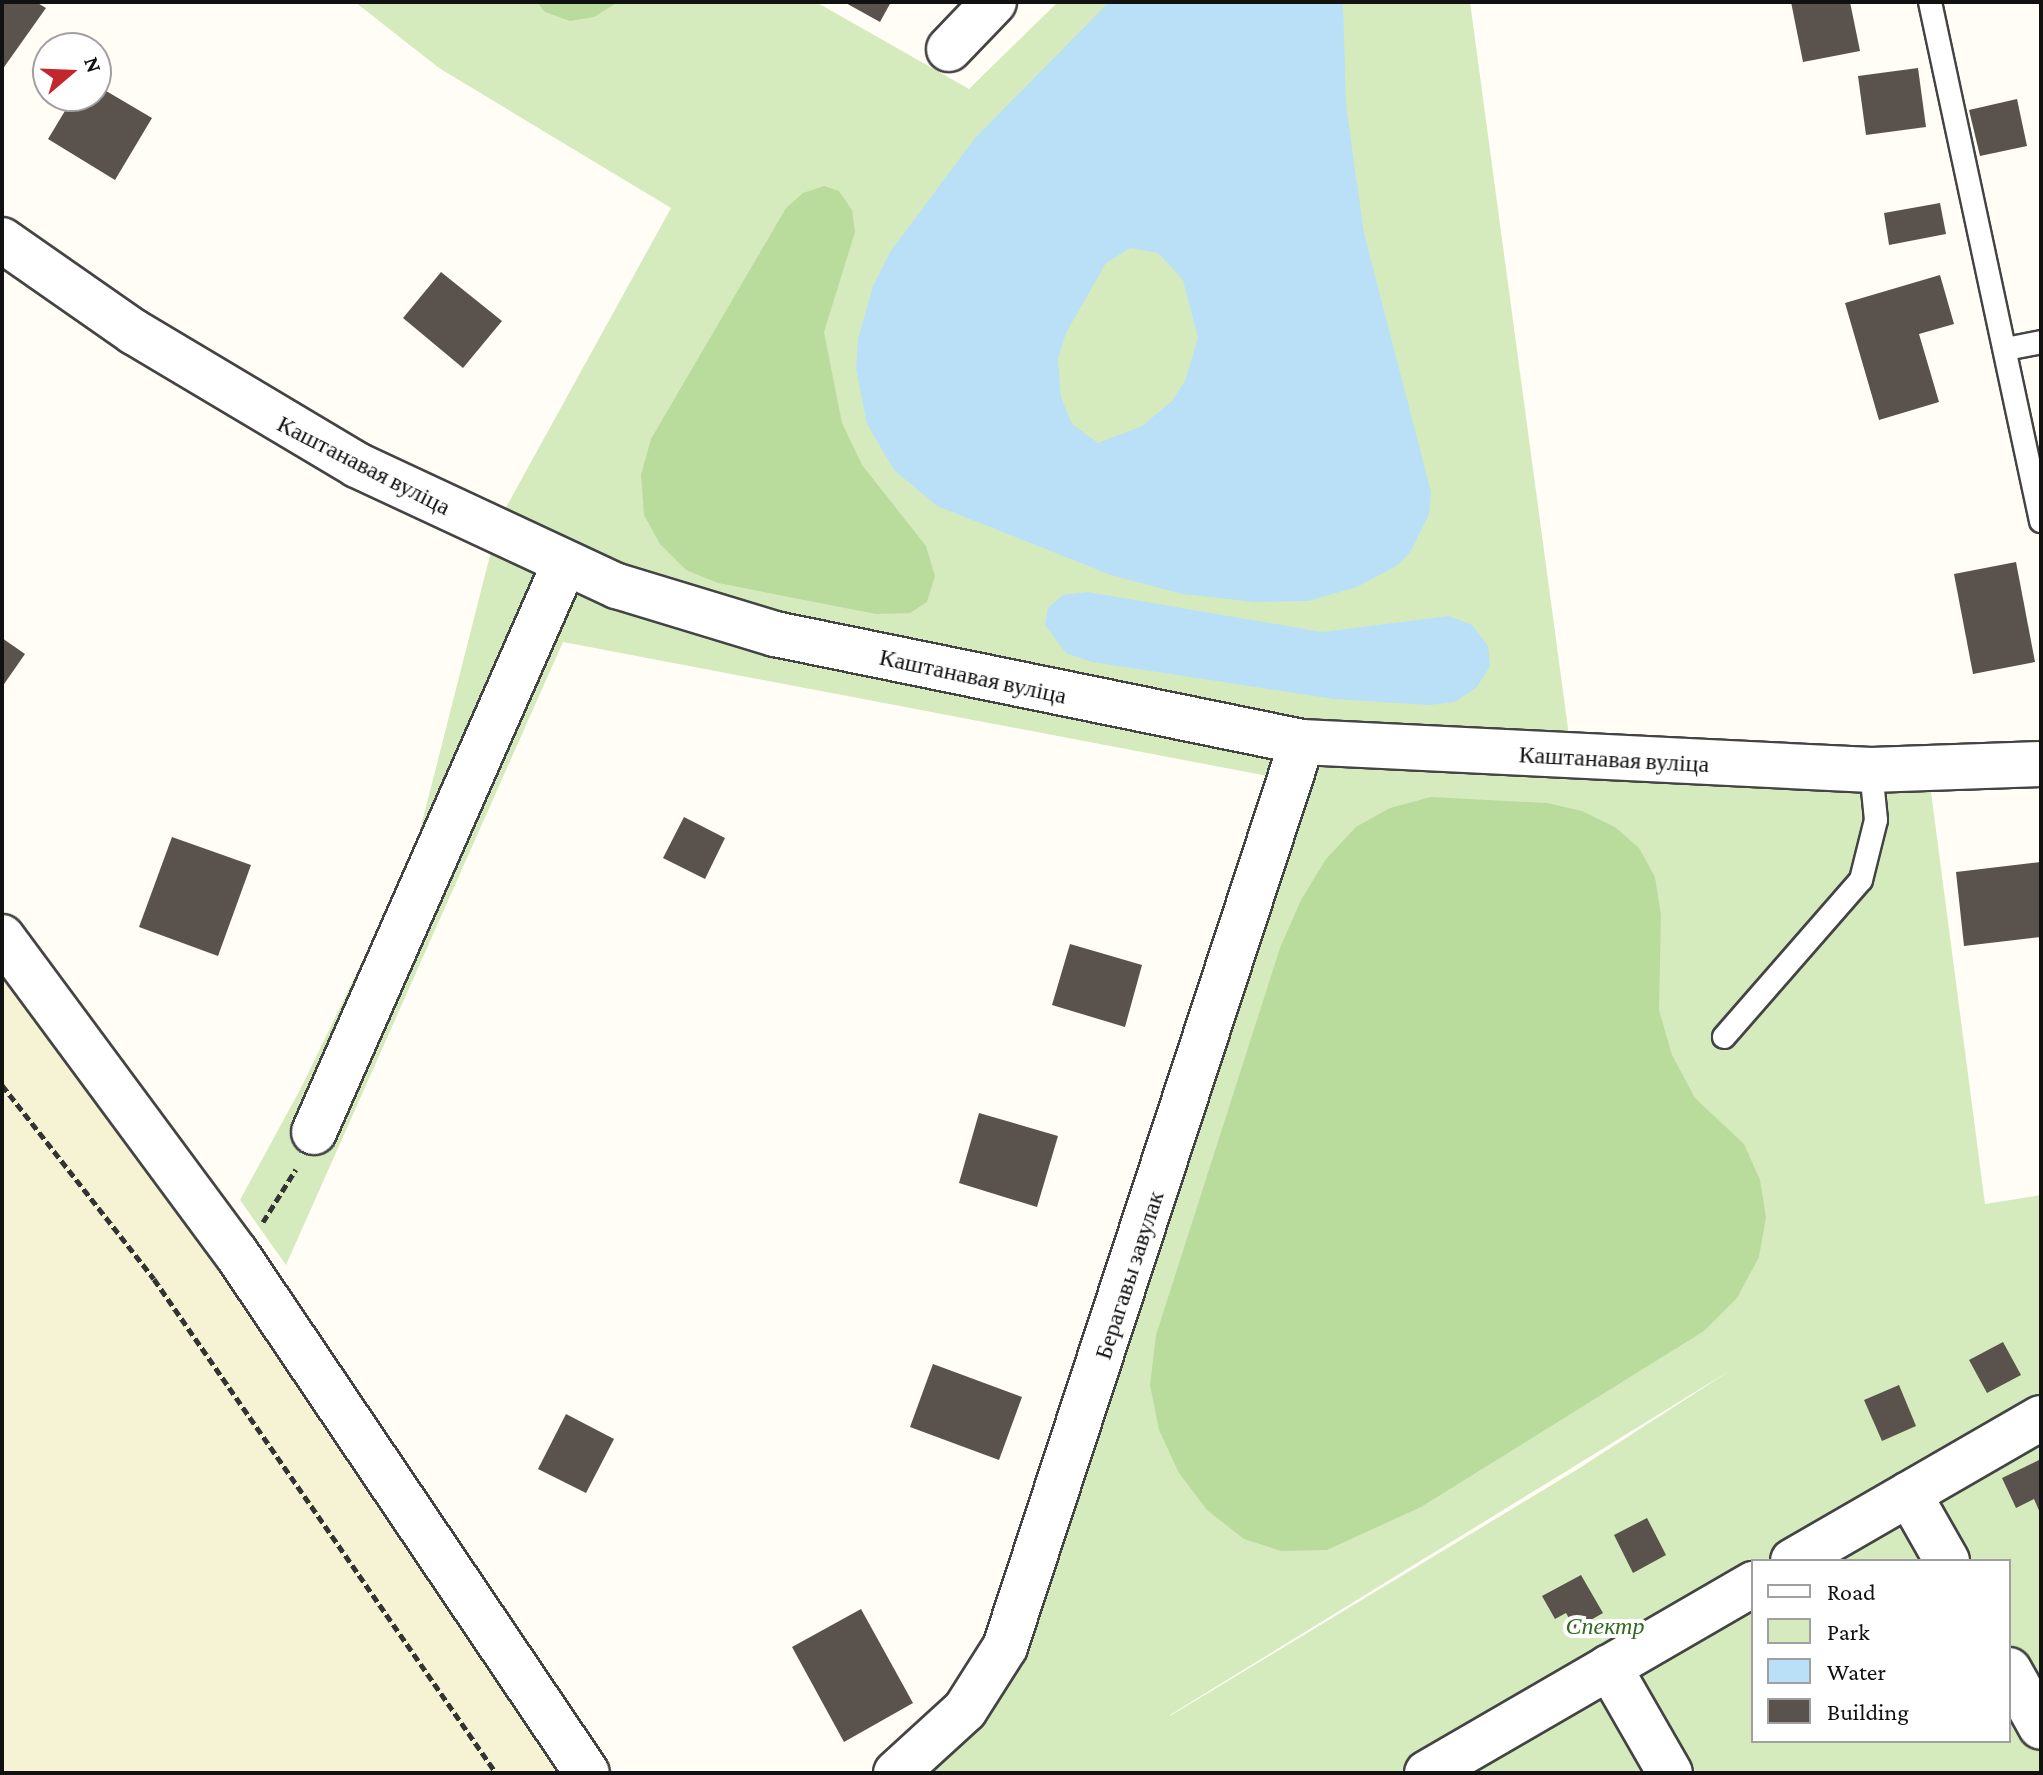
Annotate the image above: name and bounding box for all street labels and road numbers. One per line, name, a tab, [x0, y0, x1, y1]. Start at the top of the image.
street label: Каштанавая вуліца	[273, 409, 455, 521]
street label: Каштанавая вуліца	[877, 642, 1069, 710]
street label: Каштанавая вуліца	[1518, 740, 1710, 778]
street label: Берагавы завулак	[1088, 1187, 1170, 1363]

